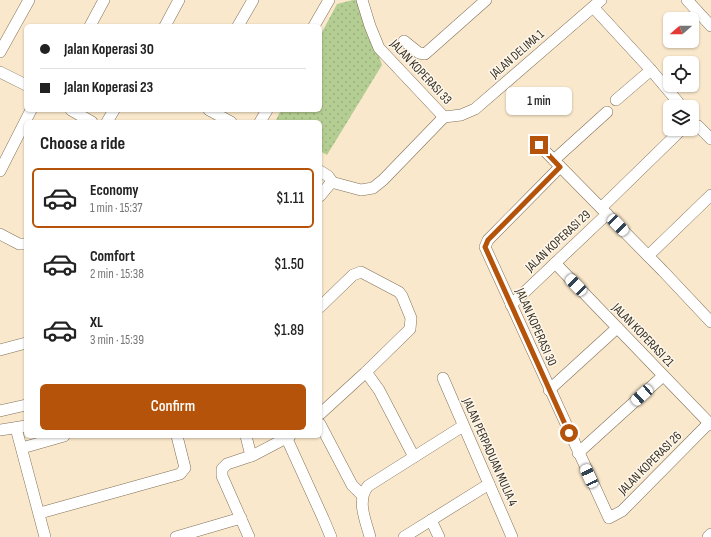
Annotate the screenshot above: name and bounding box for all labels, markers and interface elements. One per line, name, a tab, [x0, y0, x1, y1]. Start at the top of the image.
north arrow	[663, 12, 699, 48]
map controls	[663, 12, 699, 136]
street label: JALAN DELIMA 1	[486, 26, 548, 83]
street label: JALAN KOPERASI 33	[386, 35, 455, 108]
text: Jalan Koperasi 30	[64, 40, 154, 59]
button: locate	[663, 56, 699, 92]
text: Jalan Koperasi 23	[64, 78, 153, 97]
callout: 1 min	[506, 87, 572, 115]
text: 1 min	[527, 93, 551, 109]
button: layers	[663, 100, 699, 136]
text: Choose a ride	[40, 133, 125, 154]
route end	[530, 136, 548, 154]
icon: car	[42, 180, 78, 216]
text: Economy	[90, 181, 139, 200]
text: $1.11	[276, 189, 304, 208]
text: 1 min · 15:37	[90, 200, 143, 216]
street label: JALAN KOPERASI 29	[521, 207, 594, 276]
car	[605, 212, 631, 238]
icon: car	[42, 246, 78, 282]
text: Comfort	[90, 247, 135, 266]
text: $1.50	[274, 255, 304, 274]
text: 2 min · 15:38	[90, 266, 144, 282]
car	[563, 272, 589, 298]
street label: JALAN KOPERASI 30	[511, 285, 560, 369]
street label: JALAN KOPERASI 21	[608, 299, 678, 370]
icon: car	[42, 312, 78, 348]
text: XL	[90, 313, 103, 332]
text: $1.89	[273, 321, 304, 340]
text: 3 min · 15:39	[90, 332, 144, 348]
car	[629, 383, 655, 407]
button: Confirm	[40, 384, 306, 430]
street label: JALAN PERPADUAN MULIA 4	[459, 395, 521, 509]
route start	[560, 424, 578, 442]
street label: JALAN KOPERASI 26	[614, 428, 685, 499]
car	[578, 463, 600, 489]

